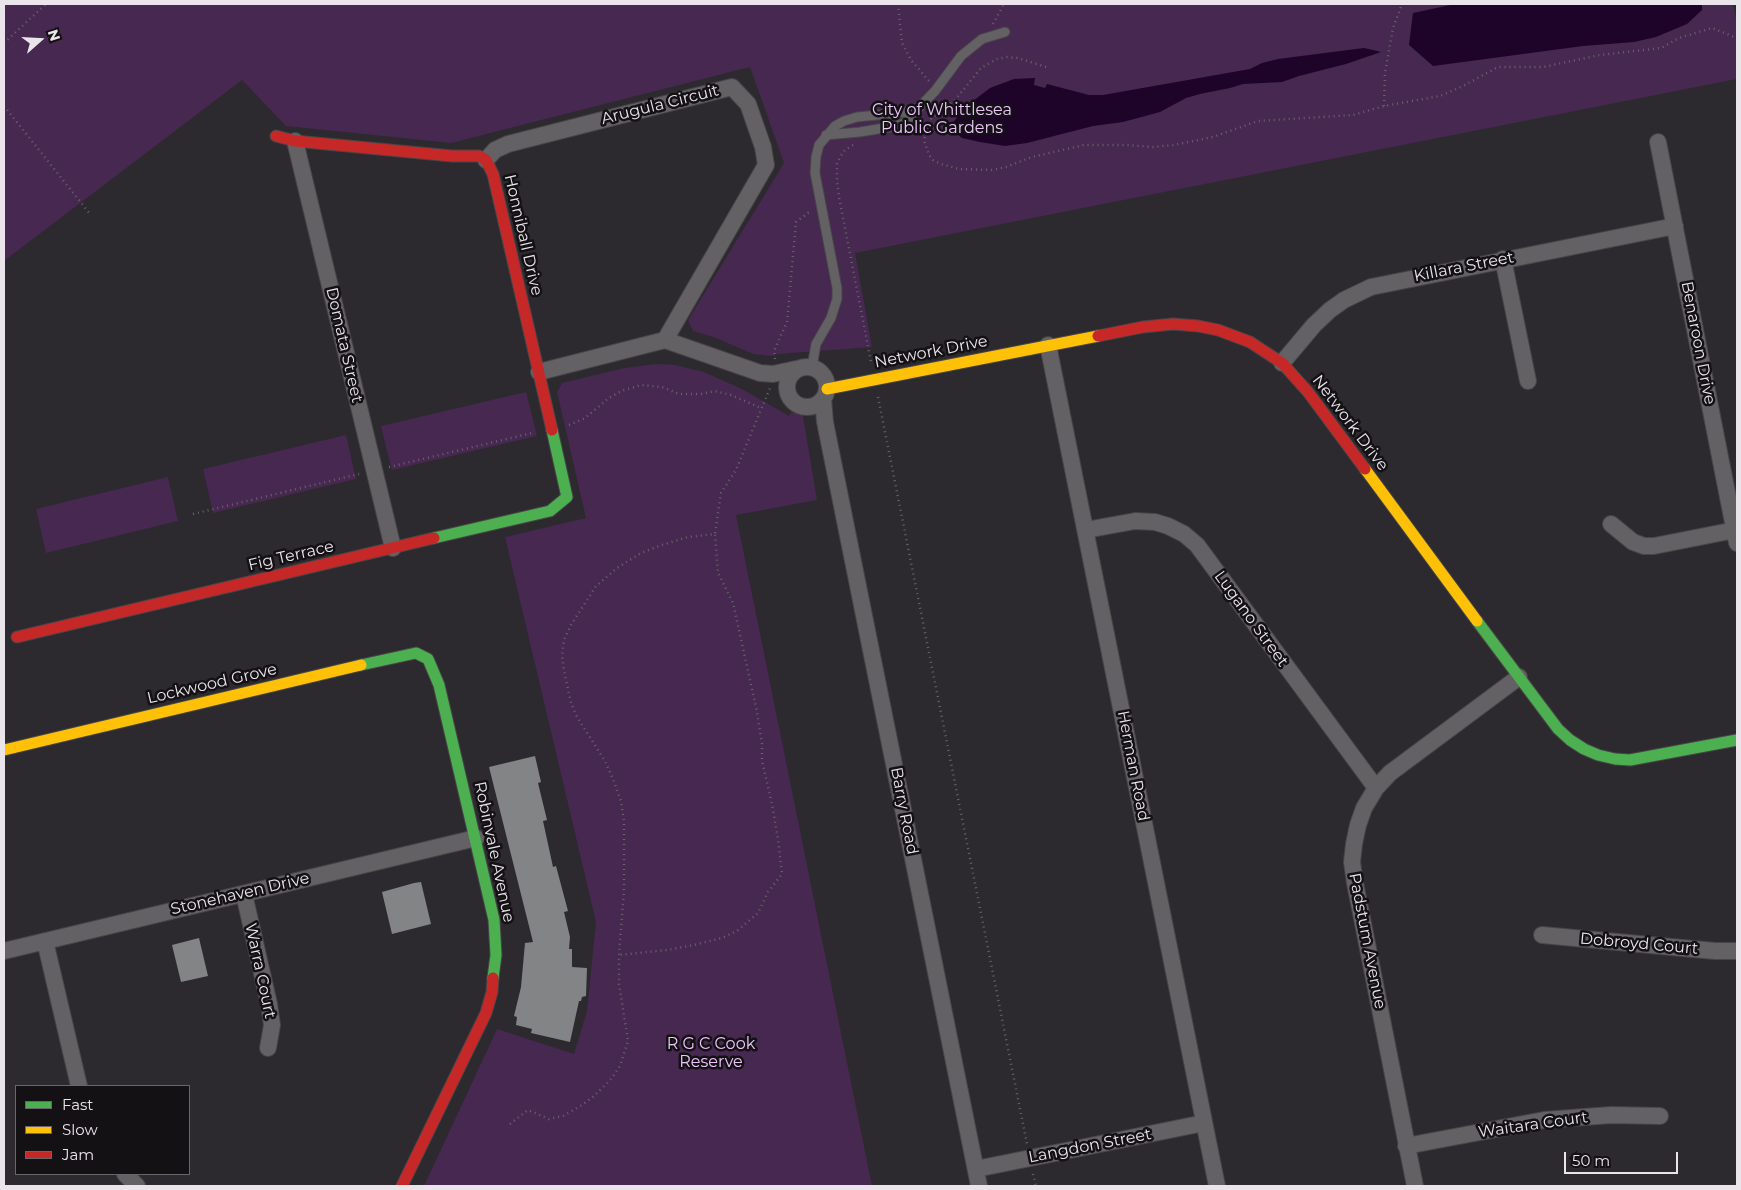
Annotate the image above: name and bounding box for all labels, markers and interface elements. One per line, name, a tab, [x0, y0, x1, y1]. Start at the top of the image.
north arrow	[15, 15, 65, 65]
text: N	[44, 27, 65, 43]
street label: Arugula Circuit	[599, 81, 721, 129]
park label: City of Whittlesea Public Gardens	[872, 100, 1012, 138]
street label: Honniball Drive	[500, 172, 546, 298]
street label: Killara Street	[1412, 248, 1516, 286]
street label: Benaroon Drive	[1677, 280, 1719, 406]
street label: Domata Street	[321, 285, 367, 405]
street label: Network Drive	[873, 332, 989, 372]
street label: Network Drive	[1308, 371, 1392, 475]
street label: Fig Terrace	[246, 537, 336, 575]
street label: Lugano Street	[1210, 567, 1292, 671]
street label: Lockwood Grove	[145, 660, 279, 708]
street label: Herman Road	[1113, 709, 1153, 823]
street label: Barry Road	[886, 766, 922, 856]
street label: Robinvale Avenue	[470, 780, 518, 924]
street label: Stonehaven Drive	[169, 869, 311, 919]
street label: Padstum Avenue	[1344, 871, 1390, 1011]
street label: Warra Court	[241, 922, 279, 1020]
street label: Dobroyd Court	[1579, 929, 1699, 959]
park label: R G C Cook Reserve	[667, 1034, 755, 1072]
legend	[15, 1085, 190, 1175]
text: Fast	[62, 1095, 93, 1114]
street label: Waitara Court	[1477, 1108, 1589, 1142]
text: Slow	[62, 1120, 98, 1139]
street label: Langdon Street	[1027, 1125, 1153, 1167]
scale bar	[1566, 1142, 1680, 1174]
text: Jam	[62, 1145, 94, 1164]
text: 50 m	[1572, 1151, 1610, 1170]

